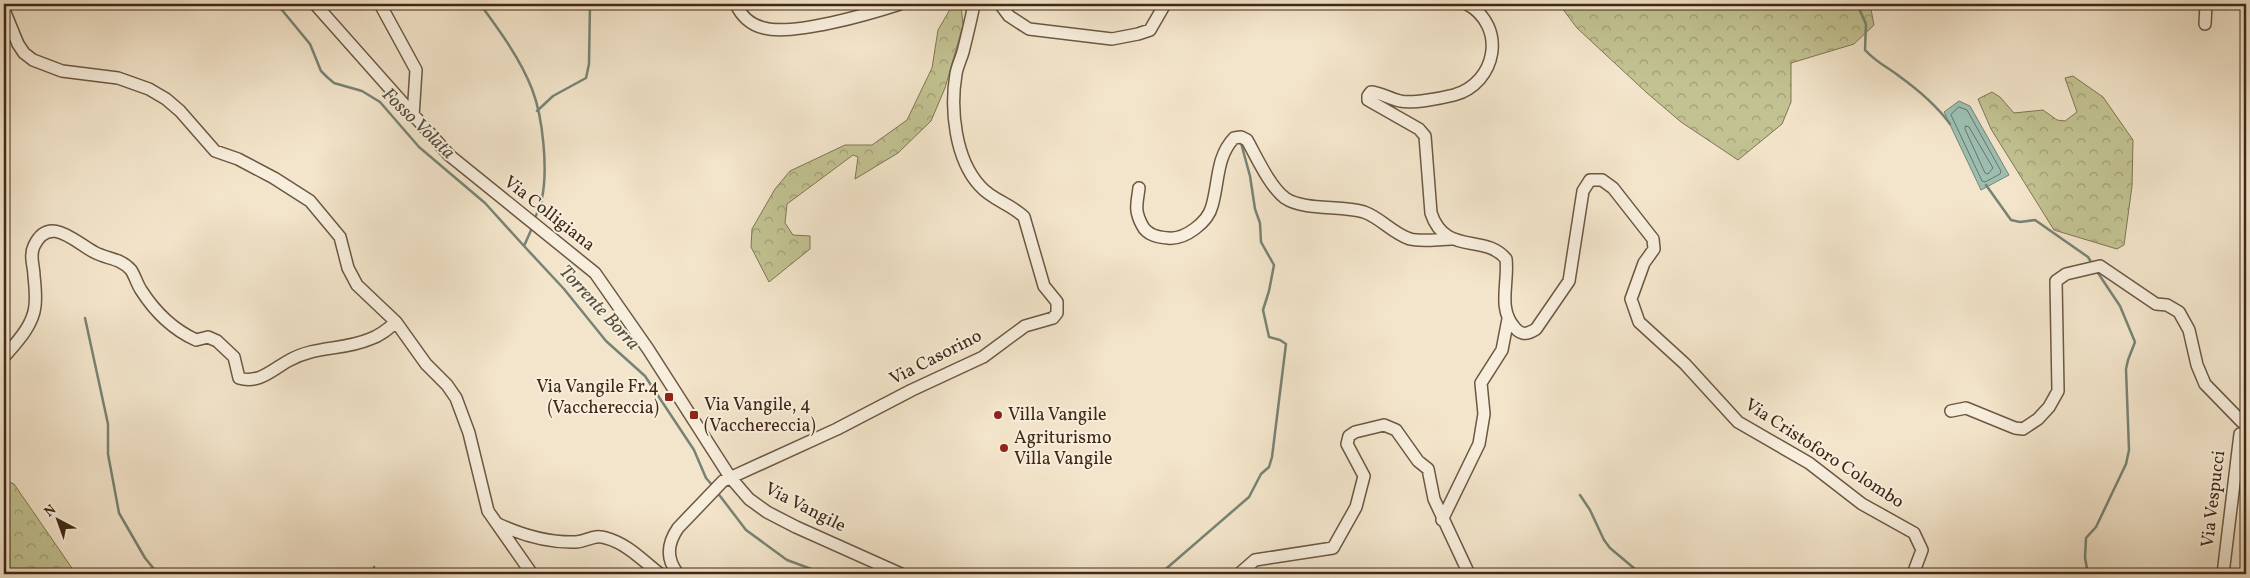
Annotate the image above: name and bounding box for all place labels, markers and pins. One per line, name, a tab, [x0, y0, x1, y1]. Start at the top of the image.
place label: Via Vangile Fr.4 (Vacchereccia)	[536, 375, 659, 421]
marker: Via Vangile Fr.4 (Vacchereccia)	[663, 391, 675, 403]
place label: Via Vangile, 4 (Vacchereccia)	[704, 393, 816, 439]
place label: Villa Vangile	[1008, 403, 1107, 428]
marker: Via Vangile, 4 (Vacchereccia)	[688, 409, 700, 421]
marker: Villa Vangile	[992, 409, 1004, 421]
place label: Agriturismo Villa Vangile	[1014, 426, 1113, 472]
marker: Agriturismo Villa Vangile	[998, 442, 1010, 454]

